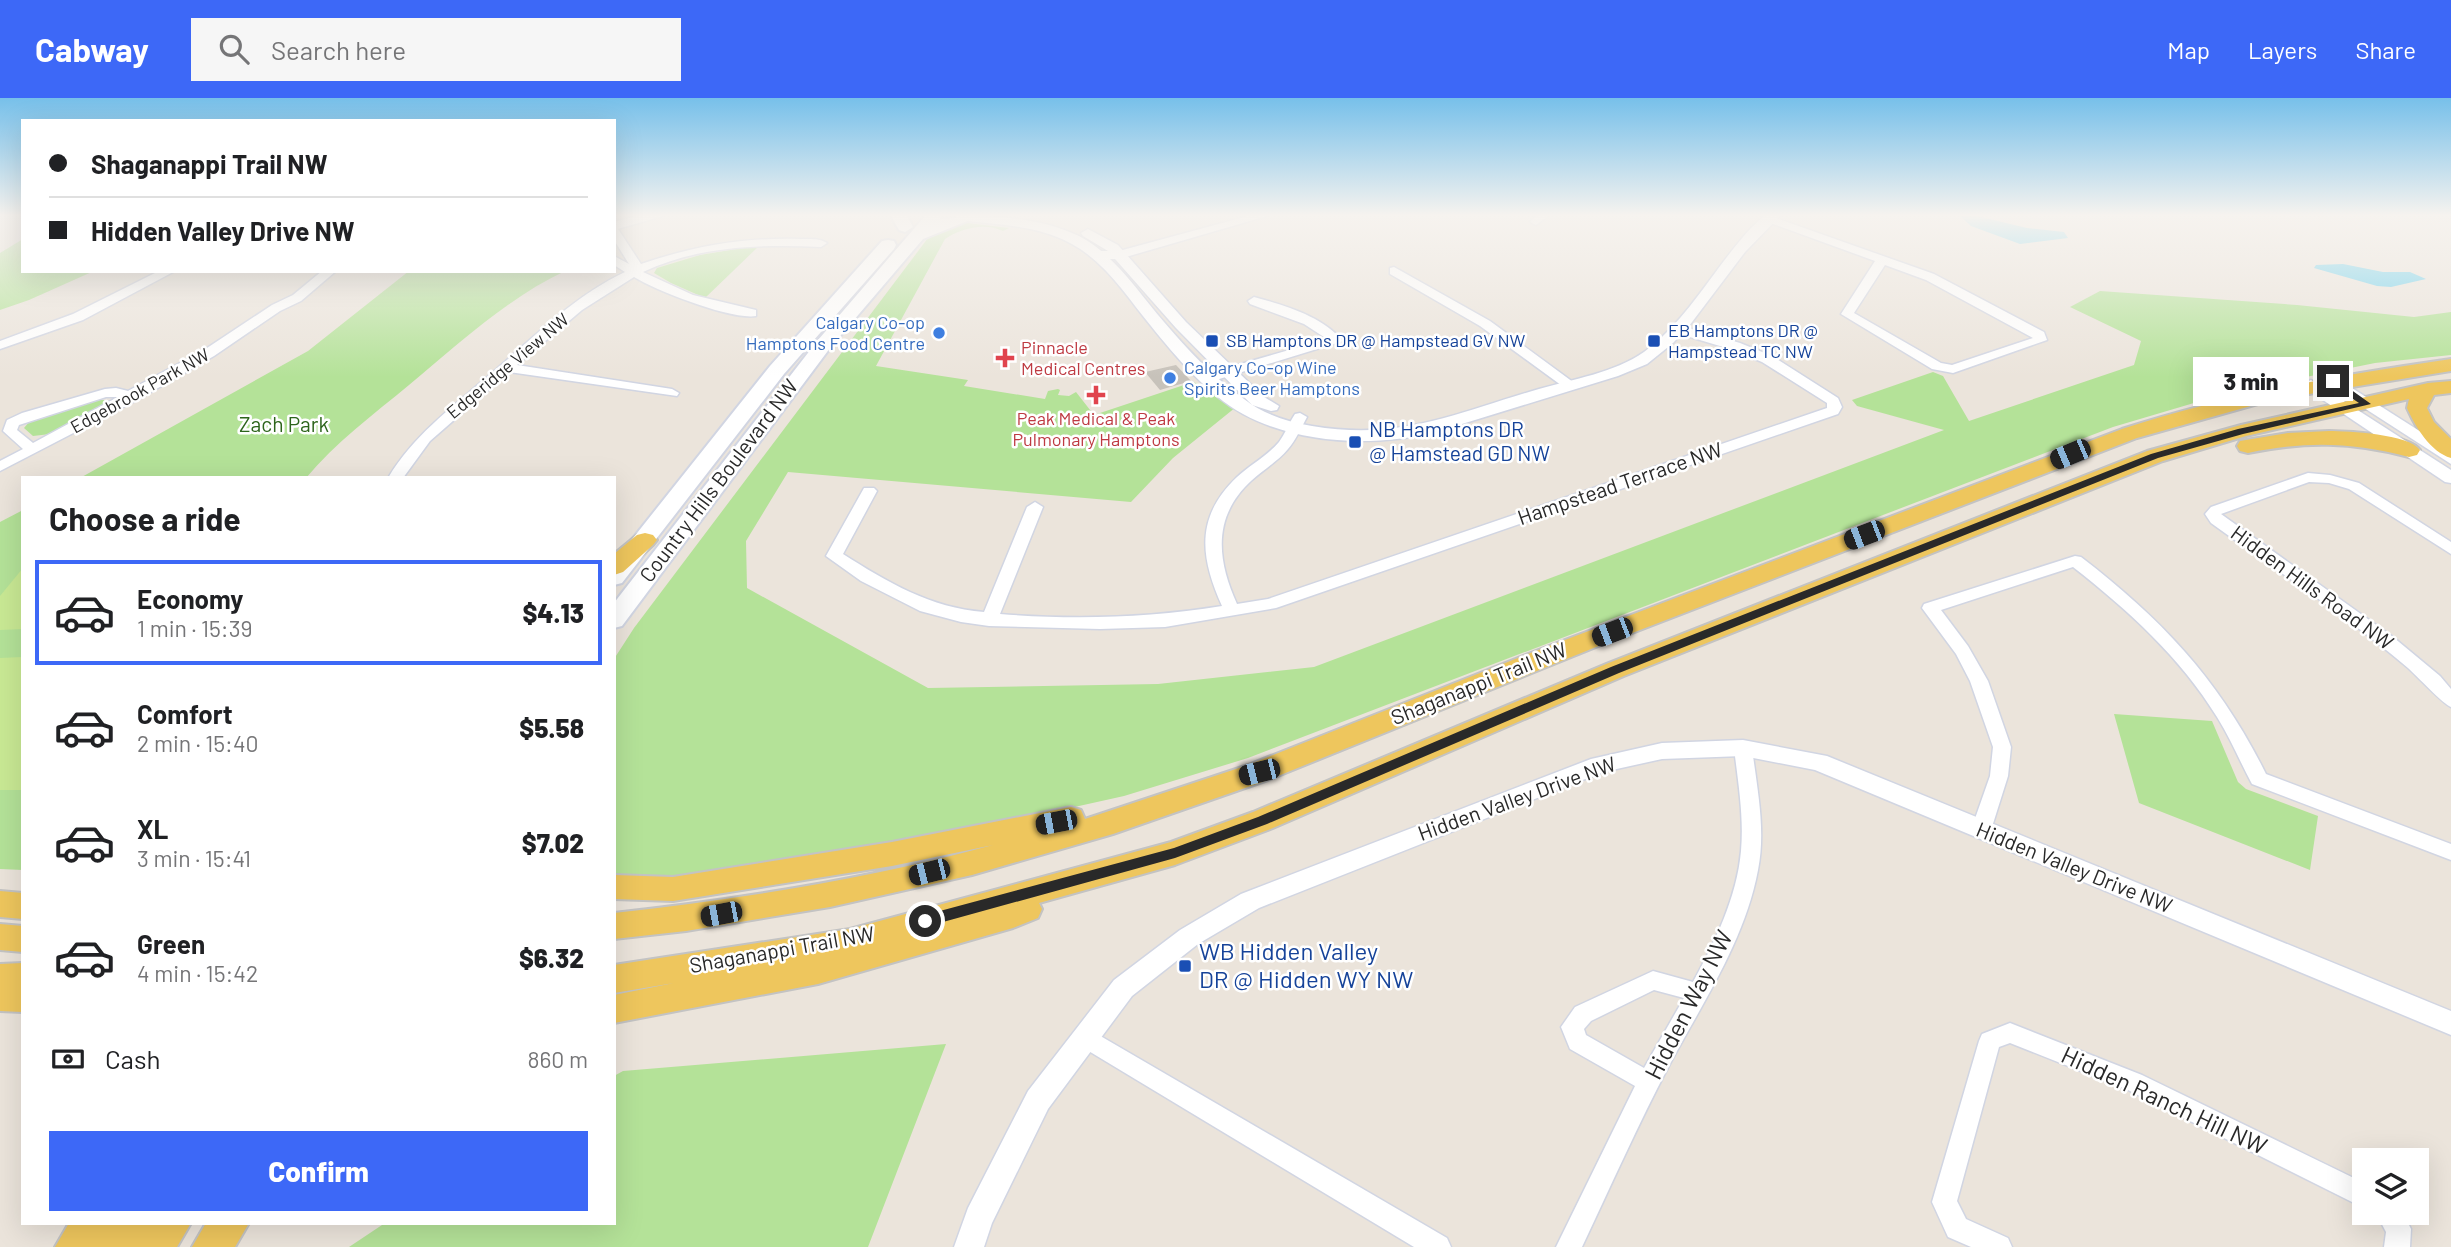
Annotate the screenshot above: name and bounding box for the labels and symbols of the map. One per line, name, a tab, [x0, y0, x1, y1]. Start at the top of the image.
street label: Edgeridge View NW	[442, 308, 573, 423]
place label: Calgary Co-op Hamptons Food Centre	[746, 311, 925, 354]
place label: EB Hamptons DR @ Hampstead TC NW	[1668, 319, 1818, 362]
marker: Calgary Co-op Hamptons Food Centre	[931, 325, 947, 341]
place label: SB Hamptons DR @ Hampstead GV NW	[1226, 329, 1526, 351]
marker: SB Hamptons DR @ Hampstead GV NW	[1204, 333, 1220, 349]
marker: EB Hamptons DR @ Hampstead TC NW	[1646, 333, 1662, 349]
place label: Pinnacle Medical Centres	[1021, 336, 1146, 379]
street label: Edgebrook Park NW	[66, 343, 213, 437]
marker: Pinnacle Medical Centres	[995, 348, 1015, 368]
place label: Calgary Co-op Wine Spirits Beer Hamptons	[1184, 356, 1360, 399]
callout: 3 min	[2193, 356, 2308, 406]
route end	[2317, 365, 2349, 397]
marker: Calgary Co-op Wine Spirits Beer Hamptons	[1162, 370, 1178, 386]
street label: Country Hills Boulevard NW	[633, 374, 802, 586]
marker: Peak Medical & Peak Pulmonary Hamptons	[1086, 385, 1106, 405]
place label: Peak Medical & Peak Pulmonary Hamptons	[1012, 407, 1180, 450]
park label: Zach Park	[239, 411, 329, 436]
place label: NB Hamptons DR @ Hamstead GD NW	[1369, 416, 1550, 465]
marker: NB Hamptons DR @ Hamstead GD NW	[1347, 434, 1363, 450]
street label: Hampstead Terrace NW	[1514, 436, 1725, 529]
car	[2047, 436, 2094, 472]
car	[1841, 518, 1888, 552]
street label: Hidden Hills Road NW	[2227, 519, 2399, 654]
car	[1589, 615, 1636, 649]
street label: Shaganappi Trail NW	[1387, 636, 1570, 729]
street label: Hidden Valley Drive NW	[1414, 750, 1619, 845]
car	[1237, 757, 1282, 787]
car	[1034, 808, 1079, 836]
street label: Hidden Valley Drive NW	[1973, 816, 2176, 917]
car	[907, 857, 952, 887]
car	[699, 900, 744, 928]
route start	[909, 905, 941, 937]
street label: Shaganappi Trail NW	[687, 920, 876, 977]
street label: Hidden Way NW	[1638, 925, 1738, 1084]
place label: WB Hidden Valley DR @ Hidden WY NW	[1199, 936, 1413, 993]
marker: WB Hidden Valley DR @ Hidden WY NW	[1177, 958, 1193, 974]
street label: Hidden Ranch Hill NW	[2057, 1039, 2272, 1160]

